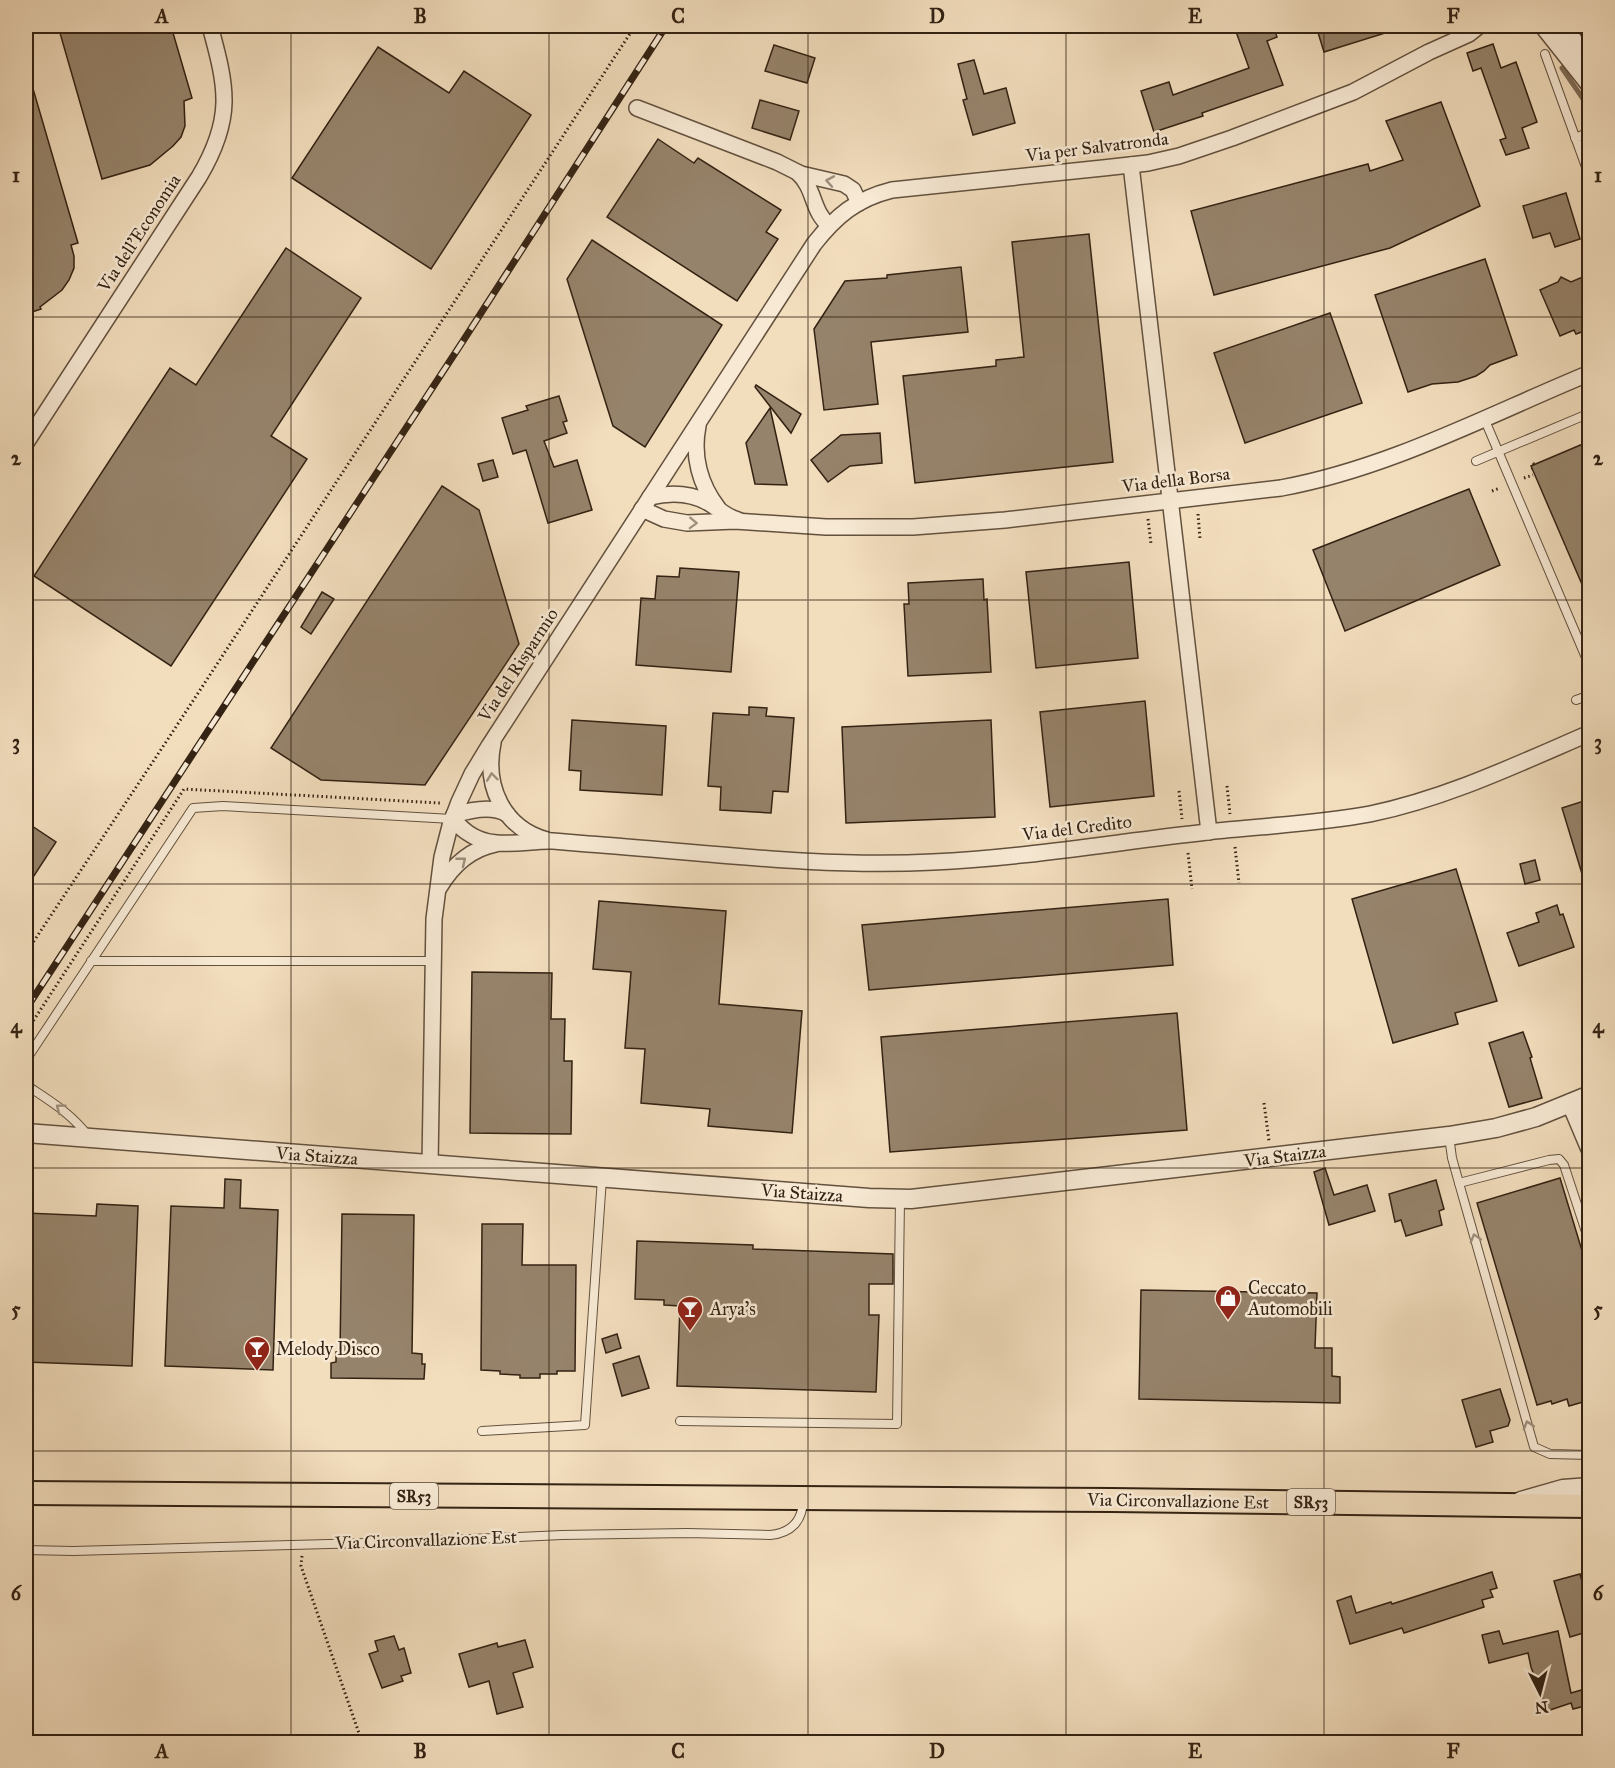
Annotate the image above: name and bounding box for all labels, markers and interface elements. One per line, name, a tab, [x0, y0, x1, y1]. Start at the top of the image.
text: A	[153, 4, 169, 28]
text: B	[413, 4, 427, 28]
text: C	[671, 4, 685, 28]
text: D	[929, 4, 945, 28]
text: E	[1188, 4, 1203, 28]
text: F	[1446, 4, 1460, 28]
street label: Via per Salvatronda	[1023, 127, 1170, 167]
text: 1	[12, 163, 20, 187]
text: 1	[1594, 163, 1602, 187]
street label: Via dell'Economia	[92, 170, 185, 297]
one-way arrow	[826, 175, 836, 188]
text: 2	[11, 446, 22, 470]
text: 2	[1593, 446, 1604, 470]
street label: Via della Borsa	[1120, 462, 1232, 498]
one-way arrow	[689, 516, 698, 529]
street label: Via del Risparmio	[473, 604, 563, 727]
text: 3	[12, 730, 20, 755]
text: 3	[1594, 730, 1602, 755]
one-way arrow	[487, 772, 499, 781]
street label: Via del Credito	[1020, 810, 1133, 846]
one-way arrow	[455, 857, 466, 868]
text: 4	[10, 1014, 22, 1039]
text: 4	[1592, 1014, 1604, 1039]
one-way arrow	[56, 1104, 67, 1115]
street label: Via Staizza	[1242, 1140, 1328, 1172]
street label: Via Staizza	[274, 1142, 359, 1170]
street label: Via Staizza	[759, 1179, 844, 1207]
one-way arrow	[1470, 1233, 1482, 1243]
place label: Ceccato Automobili	[1247, 1277, 1333, 1320]
shop icon: Ceccato Automobili	[1213, 1283, 1243, 1321]
bar icon: Arya's	[675, 1294, 705, 1332]
text: 5	[11, 1297, 21, 1321]
text: 5	[1593, 1297, 1603, 1321]
place label: Arya's	[709, 1298, 756, 1320]
bar icon: Melody Disco	[242, 1334, 272, 1372]
place label: Melody Disco	[276, 1338, 380, 1360]
one-way arrow	[1523, 1420, 1535, 1431]
road number: SR53	[390, 1483, 438, 1509]
street label: Via Circonvallazione Est	[1086, 1488, 1270, 1514]
road number: SR53	[1287, 1489, 1335, 1515]
street label: Via Circonvallazione Est	[334, 1526, 518, 1554]
text: 6	[11, 1581, 23, 1605]
text: 6	[1593, 1581, 1605, 1605]
north arrow	[1510, 1663, 1570, 1723]
text: N	[1533, 1697, 1549, 1718]
text: A	[153, 1739, 169, 1763]
text: B	[413, 1739, 427, 1763]
text: C	[671, 1739, 685, 1763]
text: D	[929, 1739, 945, 1763]
text: E	[1188, 1739, 1203, 1763]
text: F	[1446, 1739, 1460, 1763]

